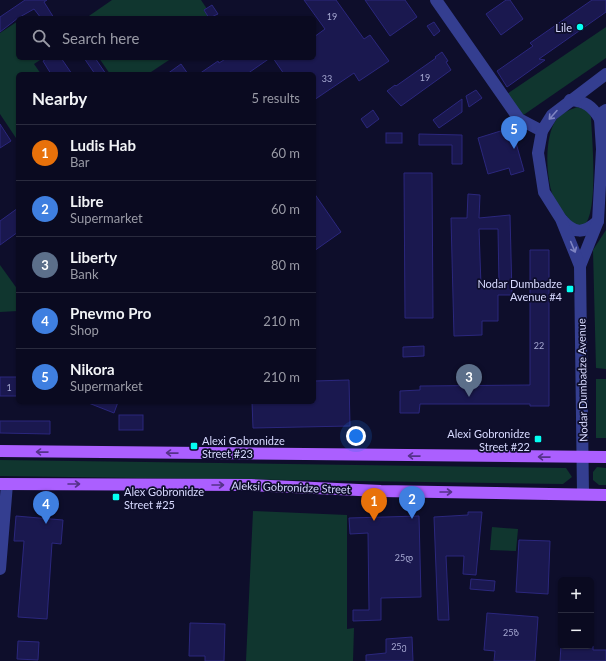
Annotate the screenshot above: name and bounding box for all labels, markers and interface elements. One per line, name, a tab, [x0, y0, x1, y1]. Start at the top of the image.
house number: 19	[327, 11, 337, 22]
search box	[16, 16, 316, 60]
place label: Lile	[555, 21, 572, 34]
marker: Lile	[575, 22, 585, 32]
icon: search	[30, 27, 52, 49]
text: Search here	[62, 29, 139, 47]
house number: 19	[420, 72, 430, 83]
house number: 33	[322, 73, 332, 84]
text: Nearby	[32, 88, 87, 109]
text: 5 results	[252, 90, 300, 106]
one-way arrow	[548, 110, 558, 120]
pin: 5	[501, 116, 527, 149]
text: Ludis Hab	[70, 136, 136, 154]
text: 1	[41, 145, 49, 161]
text: 60 m	[271, 145, 300, 161]
text: Bar	[70, 154, 90, 170]
text: Libre	[70, 192, 104, 210]
text: 2	[41, 201, 49, 217]
text: 60 m	[271, 201, 300, 217]
text: Supermarket	[70, 210, 143, 226]
one-way arrow	[569, 241, 577, 253]
text: Liberty	[70, 248, 117, 266]
text: 3	[41, 257, 49, 273]
text: 80 m	[271, 257, 300, 273]
text: Bank	[70, 266, 99, 282]
place label: Nodar Dumbadze Avenue #4	[477, 277, 563, 303]
marker: Nodar Dumbadze Avenue #4	[565, 284, 575, 294]
text: Pnevmo Pro	[70, 304, 151, 322]
text: 4	[41, 313, 49, 329]
text: 210 m	[263, 313, 300, 329]
street label: Nodar Dumbadze Avenue	[574, 318, 590, 442]
text: Shop	[70, 322, 99, 338]
house number: 22	[534, 340, 544, 351]
text: Nikora	[70, 360, 115, 378]
pin: 3	[456, 364, 482, 397]
text: 5	[41, 369, 49, 385]
text: 210 m	[263, 369, 300, 385]
text: Supermarket	[70, 378, 143, 394]
house number: 1	[6, 382, 12, 393]
your location	[346, 426, 366, 446]
place label: Alexi Gobronidze Street #22	[447, 427, 530, 453]
place label: Alexi Gobronidze Street #23	[202, 434, 285, 460]
marker: Alexi Gobronidze Street #22	[533, 434, 543, 444]
marker: Alexi Gobronidze Street #23	[189, 441, 199, 451]
one-way arrow	[36, 448, 49, 456]
one-way arrow	[166, 449, 179, 457]
one-way arrow	[408, 452, 421, 460]
one-way arrow	[538, 454, 551, 461]
street label: Aleksi Gobronidze Street	[231, 478, 351, 496]
one-way arrow	[67, 480, 80, 488]
one-way arrow	[211, 481, 224, 489]
place label: Alex Gobronidze Street #25	[124, 485, 204, 511]
pin: 2	[399, 486, 425, 519]
pin: 1	[361, 488, 387, 521]
one-way arrow	[439, 488, 452, 496]
pin: 4	[33, 491, 59, 524]
marker: Alex Gobronidze Street #25	[111, 492, 121, 502]
house number: 25დ	[395, 552, 413, 564]
map controls	[558, 577, 594, 649]
button: +	[558, 577, 594, 613]
button: −	[558, 613, 594, 649]
house number: 25ზ	[503, 627, 519, 638]
house number: 25ე	[391, 641, 407, 652]

